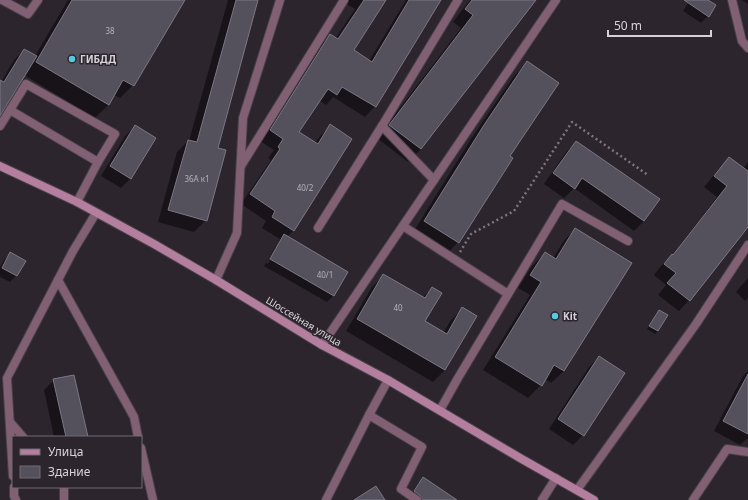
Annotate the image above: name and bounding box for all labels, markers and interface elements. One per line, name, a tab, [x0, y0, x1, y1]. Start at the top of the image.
scale bar	[608, 12, 711, 38]
text: 50 m	[614, 17, 642, 34]
house number: 38	[105, 25, 115, 36]
place label: ГИБДД	[80, 52, 116, 66]
marker: ГИБДД	[67, 54, 77, 64]
house number: 36А к1	[184, 173, 210, 184]
house number: 40/2	[297, 182, 314, 193]
house number: 40/1	[317, 269, 333, 280]
street label: Шоссейная улица	[263, 293, 345, 349]
house number: 40	[393, 302, 403, 313]
place label: Kit	[563, 309, 578, 323]
marker: Kit	[550, 311, 560, 321]
legend	[12, 436, 142, 488]
text: Улица	[48, 443, 83, 460]
text: Здание	[48, 463, 91, 480]

